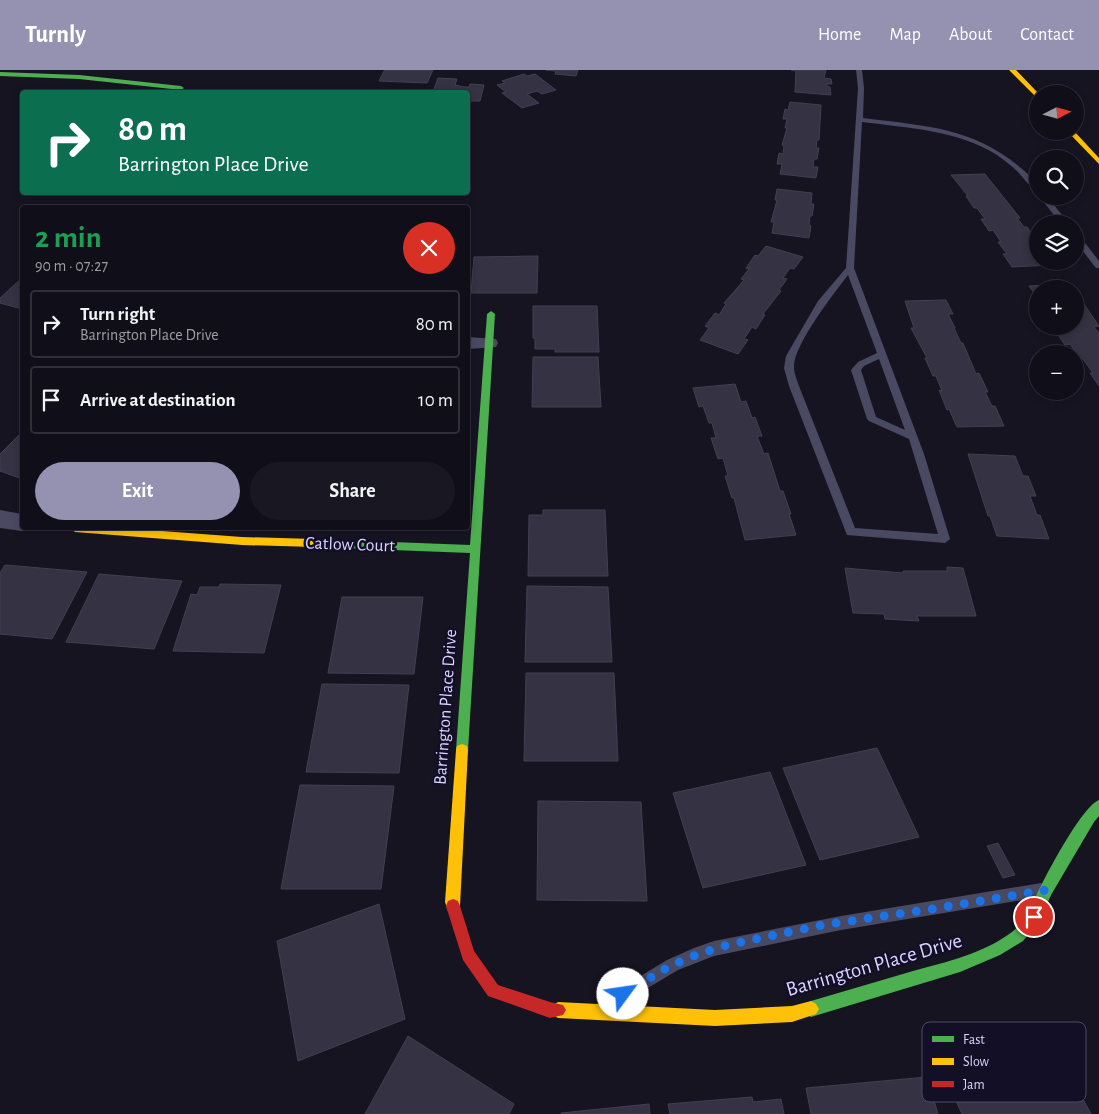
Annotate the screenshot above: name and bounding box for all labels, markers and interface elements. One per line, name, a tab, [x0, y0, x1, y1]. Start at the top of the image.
text: Turnly	[25, 23, 86, 47]
text: Home	[818, 26, 861, 44]
text: Map	[889, 26, 921, 44]
text: About	[949, 26, 992, 44]
text: Contact	[1020, 26, 1074, 44]
north arrow	[1029, 85, 1084, 140]
map controls	[1029, 85, 1084, 400]
icon: right	[35, 110, 100, 175]
text: 80 m	[118, 112, 187, 147]
button: search	[1029, 150, 1084, 205]
text: Barrington Place Drive	[118, 153, 309, 175]
button: layers	[1029, 215, 1084, 270]
button: close	[403, 222, 455, 274]
text: 2 min	[35, 223, 102, 253]
text: 90 m · 07:27	[35, 258, 108, 274]
button: +	[1029, 280, 1084, 335]
text: Turn right	[80, 305, 155, 324]
icon: right	[37, 310, 65, 338]
text: 80 m	[416, 315, 453, 334]
text: Barrington Place Drive	[80, 327, 219, 343]
button: −	[1029, 345, 1084, 400]
icon: arrive	[37, 386, 65, 414]
text: Arrive at destination	[80, 391, 236, 410]
text: 10 m	[418, 391, 453, 410]
button: Exit	[35, 462, 240, 520]
button: Share	[250, 462, 455, 520]
street label: Catlow Court	[305, 534, 396, 556]
street label: Barrington Place Drive	[432, 629, 460, 785]
pin	[1013, 896, 1055, 938]
icon: arrive	[1020, 903, 1048, 931]
street label: Barrington Place Drive	[784, 930, 964, 1000]
position arrow	[596, 967, 648, 1019]
legend	[922, 1022, 1086, 1102]
text: Fast	[963, 1033, 985, 1047]
text: Slow	[963, 1055, 990, 1069]
text: Jam	[963, 1078, 985, 1092]

